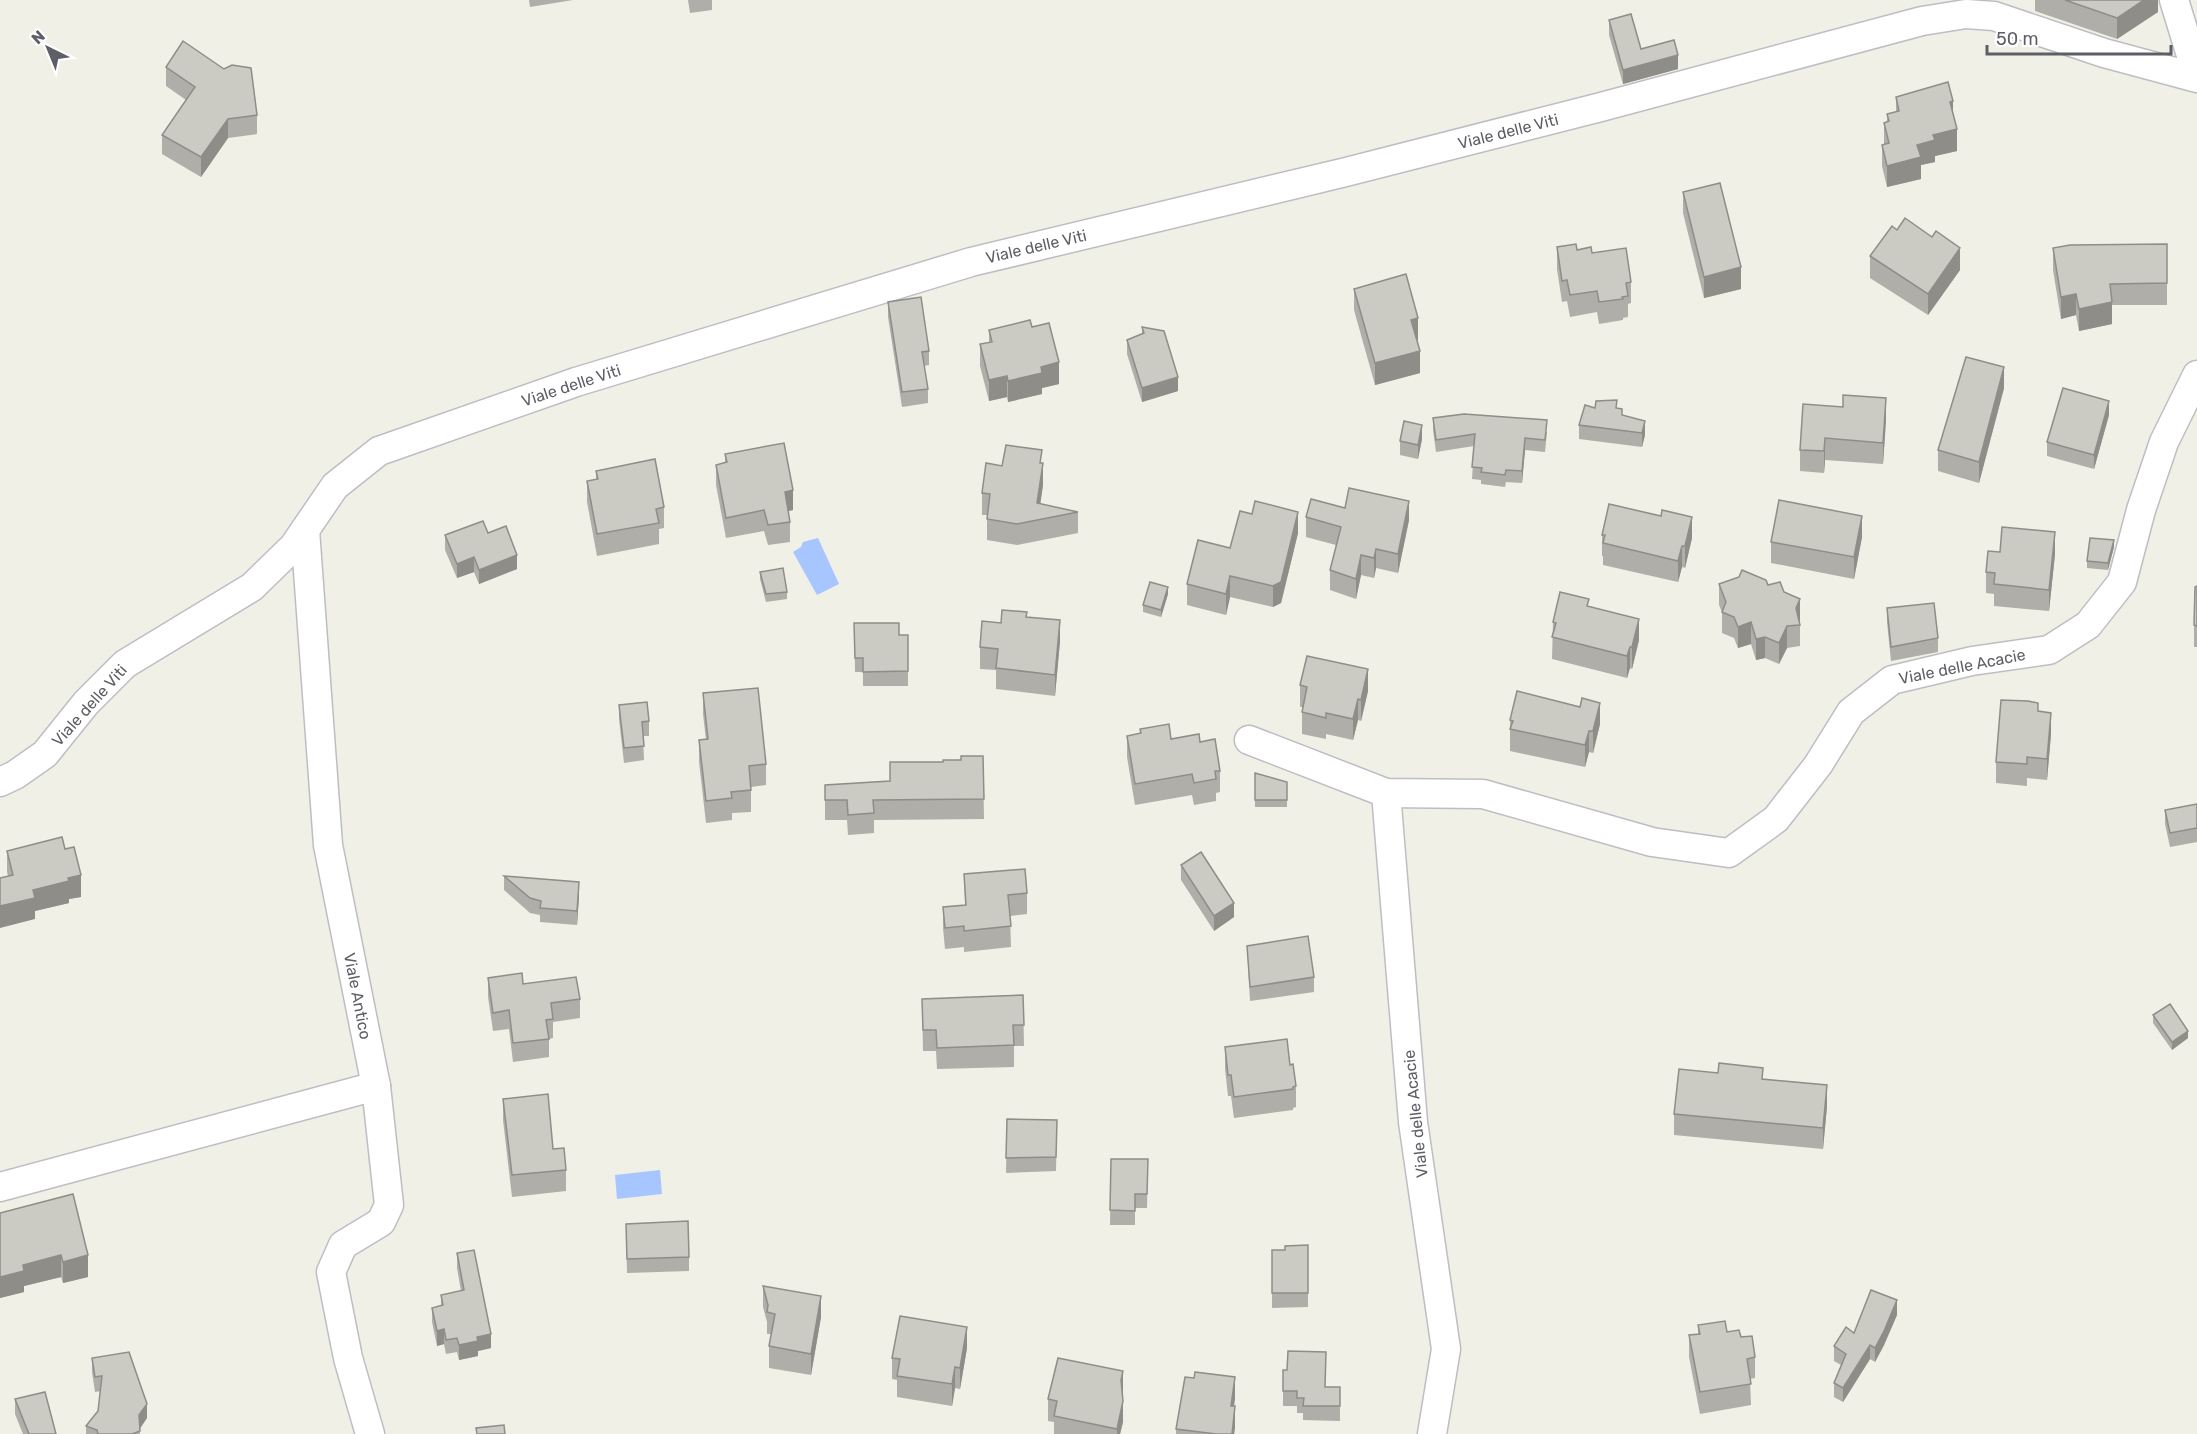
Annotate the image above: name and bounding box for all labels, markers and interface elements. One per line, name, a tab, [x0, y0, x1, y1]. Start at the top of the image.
north arrow	[18, 18, 78, 78]
scale bar	[1987, 18, 2172, 56]
text: N	[27, 27, 49, 48]
text: 50 m	[1996, 28, 2039, 50]
street label: Viale delle Viti	[1456, 110, 1560, 153]
street label: Viale delle Viti	[984, 226, 1088, 267]
street label: Viale delle Viti	[519, 361, 623, 410]
street label: Viale delle Acacie	[1897, 645, 2027, 688]
street label: Viale delle Viti	[48, 661, 131, 750]
street label: Viale Antico	[340, 951, 375, 1041]
street label: Viale delle Acacie	[1399, 1049, 1432, 1179]

